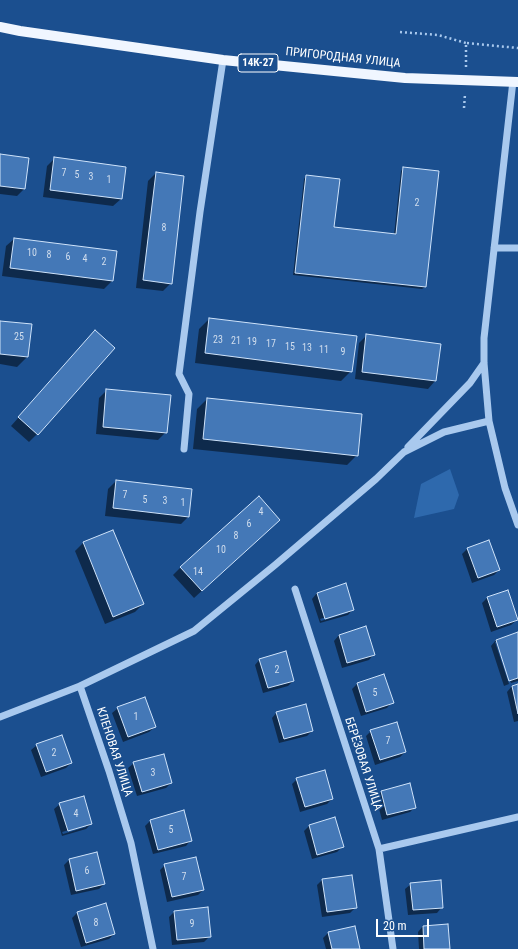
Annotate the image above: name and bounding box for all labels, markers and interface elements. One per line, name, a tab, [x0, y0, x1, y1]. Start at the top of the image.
street label: ПРИГОРОДНАЯ УЛИЦА	[285, 45, 401, 71]
road number: 14К-27	[238, 54, 278, 72]
house number: 7	[62, 167, 66, 179]
house number: 5	[75, 169, 79, 181]
house number: 3	[89, 171, 93, 183]
house number: 1	[107, 174, 111, 186]
house number: 2	[415, 197, 419, 209]
house number: 8	[162, 222, 166, 234]
house number: 10	[27, 247, 37, 259]
house number: 8	[47, 249, 51, 261]
house number: 6	[66, 251, 70, 263]
house number: 4	[83, 253, 87, 265]
house number: 2	[102, 256, 106, 268]
house number: 25	[14, 331, 24, 343]
house number: 23	[213, 334, 223, 346]
house number: 21	[231, 335, 241, 347]
house number: 19	[247, 336, 257, 348]
house number: 17	[266, 338, 276, 350]
house number: 15	[285, 341, 295, 353]
house number: 13	[302, 342, 312, 354]
house number: 11	[319, 344, 329, 356]
house number: 9	[341, 346, 345, 358]
house number: 7	[123, 489, 127, 501]
house number: 5	[143, 494, 147, 506]
house number: 3	[163, 495, 167, 507]
house number: 1	[181, 497, 185, 509]
house number: 4	[259, 506, 263, 518]
house number: 6	[247, 518, 251, 530]
house number: 8	[234, 530, 238, 542]
house number: 10	[216, 544, 226, 556]
house number: 14	[193, 566, 203, 578]
house number: 2	[275, 664, 279, 676]
house number: 5	[373, 687, 377, 699]
street label: КЛЕНОВАЯ УЛИЦА	[93, 705, 135, 799]
house number: 1	[134, 711, 138, 723]
street label: БЕРЁЗОВАЯ УЛИЦА	[341, 715, 385, 813]
house number: 7	[386, 735, 390, 747]
house number: 2	[52, 747, 56, 759]
house number: 3	[151, 767, 155, 779]
house number: 4	[74, 808, 78, 820]
house number: 5	[169, 824, 173, 836]
house number: 6	[85, 865, 89, 877]
house number: 7	[182, 871, 186, 883]
scale bar	[378, 911, 431, 937]
house number: 8	[94, 917, 98, 929]
house number: 9	[190, 918, 194, 930]
text: 20 m	[383, 919, 407, 933]

